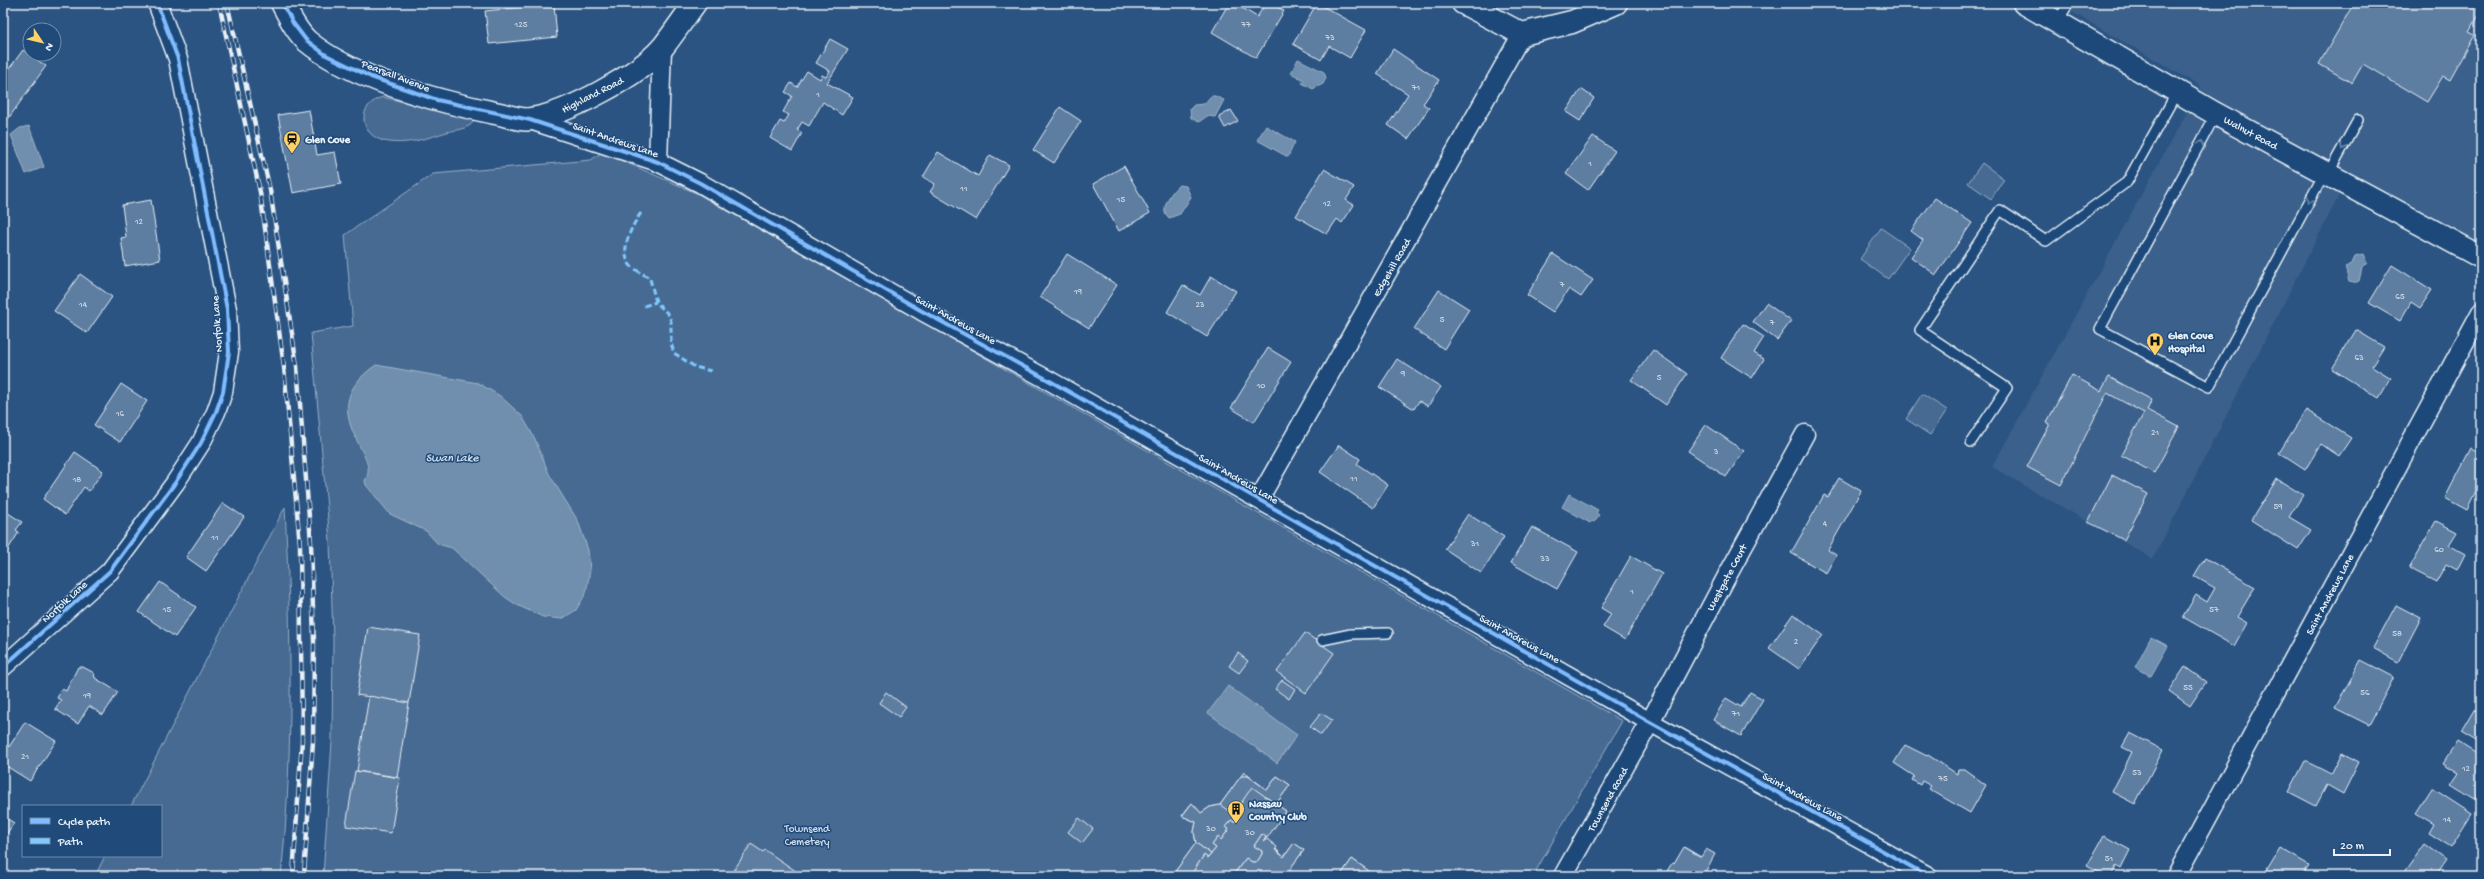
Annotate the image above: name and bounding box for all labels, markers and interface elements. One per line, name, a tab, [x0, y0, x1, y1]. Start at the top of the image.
house number: 125	[514, 20, 528, 31]
house number: 77	[1240, 20, 1251, 31]
north arrow	[22, 22, 62, 62]
house number: 73	[1324, 33, 1335, 44]
text: N	[42, 40, 56, 53]
street label: Pearsall Avenue	[358, 58, 432, 96]
street label: Highland Road	[560, 74, 627, 116]
house number: 71	[1411, 83, 1421, 94]
house number: 1	[815, 90, 820, 101]
street label: Walnut Road	[2221, 115, 2280, 154]
street label: Saint Andrews Lane	[571, 121, 660, 161]
station icon: Glen Cove	[282, 129, 302, 154]
place label: Glen Cove	[305, 135, 351, 147]
one-way arrow	[2196, 140, 2204, 147]
one-way arrow	[2341, 143, 2348, 150]
house number: 1	[1587, 159, 1592, 170]
house number: 11	[959, 184, 968, 195]
house number: 15	[1116, 195, 1125, 206]
one-way arrow	[2307, 196, 2315, 203]
house number: 12	[1322, 199, 1332, 210]
house number: 12	[134, 217, 144, 228]
street label: Edgehill Road	[1371, 236, 1415, 299]
house number: 7	[1559, 280, 1565, 291]
house number: 19	[1073, 287, 1083, 298]
house number: 65	[2395, 292, 2405, 303]
street label: Saint Andrews Lane	[913, 294, 998, 348]
street label: Norfolk Lane	[209, 295, 226, 353]
house number: 14	[78, 300, 88, 311]
house number: 23	[1195, 300, 1205, 311]
house number: 5	[1440, 315, 1445, 326]
house number: 7	[1769, 318, 1775, 329]
hospital icon: Glen Cove Hospital	[2145, 331, 2165, 356]
place label: Glen Cove Hospital	[2168, 331, 2214, 356]
house number: 63	[2354, 353, 2364, 364]
house number: 9	[1400, 369, 1406, 380]
house number: 5	[1657, 373, 1662, 384]
house number: 10	[1256, 381, 1265, 392]
house number: 16	[115, 409, 125, 420]
house number: 21	[2151, 428, 2159, 439]
house number: 3	[1713, 447, 1719, 458]
water label: Swan Lake	[426, 452, 479, 466]
street label: Saint Andrews Lane	[1196, 452, 1280, 508]
house number: 11	[1349, 474, 1358, 485]
house number: 18	[72, 475, 81, 486]
house number: 59	[2273, 502, 2283, 513]
house number: 4	[1823, 519, 1828, 530]
house number: 11	[210, 533, 219, 544]
house number: 31	[1470, 539, 1480, 550]
street label: Westgate Court	[1705, 541, 1751, 613]
house number: 60	[2434, 545, 2444, 556]
street label: Saint Andrews Lane	[2304, 552, 2357, 637]
house number: 33	[1539, 554, 1550, 565]
street label: Norfolk Lane	[40, 578, 91, 626]
house number: 1	[1629, 587, 1634, 598]
house number: 15	[162, 605, 171, 616]
house number: 57	[2209, 605, 2219, 616]
street label: Saint Andrews Lane	[1477, 613, 1562, 667]
house number: 58	[2392, 629, 2402, 640]
house number: 2	[1794, 637, 1799, 648]
house number: 55	[2183, 683, 2193, 694]
house number: 56	[2360, 688, 2370, 699]
house number: 19	[82, 691, 92, 702]
house number: 71	[1731, 709, 1741, 720]
house number: 21	[21, 752, 29, 763]
street label: Townsend Road	[1586, 764, 1632, 835]
house number: 12	[2461, 764, 2471, 775]
house number: 53	[2132, 768, 2142, 779]
street label: Saint Andrews Lane	[1760, 771, 1845, 825]
house number: 75	[1937, 774, 1948, 785]
building icon: Nassau Country Club	[1226, 799, 1246, 824]
place label: Nassau Country Club	[1248, 799, 1307, 824]
legend	[22, 805, 162, 857]
house number: 14	[2442, 815, 2452, 826]
text: Cycle path	[58, 816, 111, 830]
park label: Townsend Cemetery	[783, 824, 831, 849]
house number: 30	[1205, 824, 1216, 835]
house number: 30	[1244, 828, 1255, 839]
scale bar	[2334, 831, 2390, 857]
text: Path	[57, 836, 83, 850]
text: 20 m	[2340, 840, 2365, 854]
house number: 51	[2105, 854, 2114, 865]

